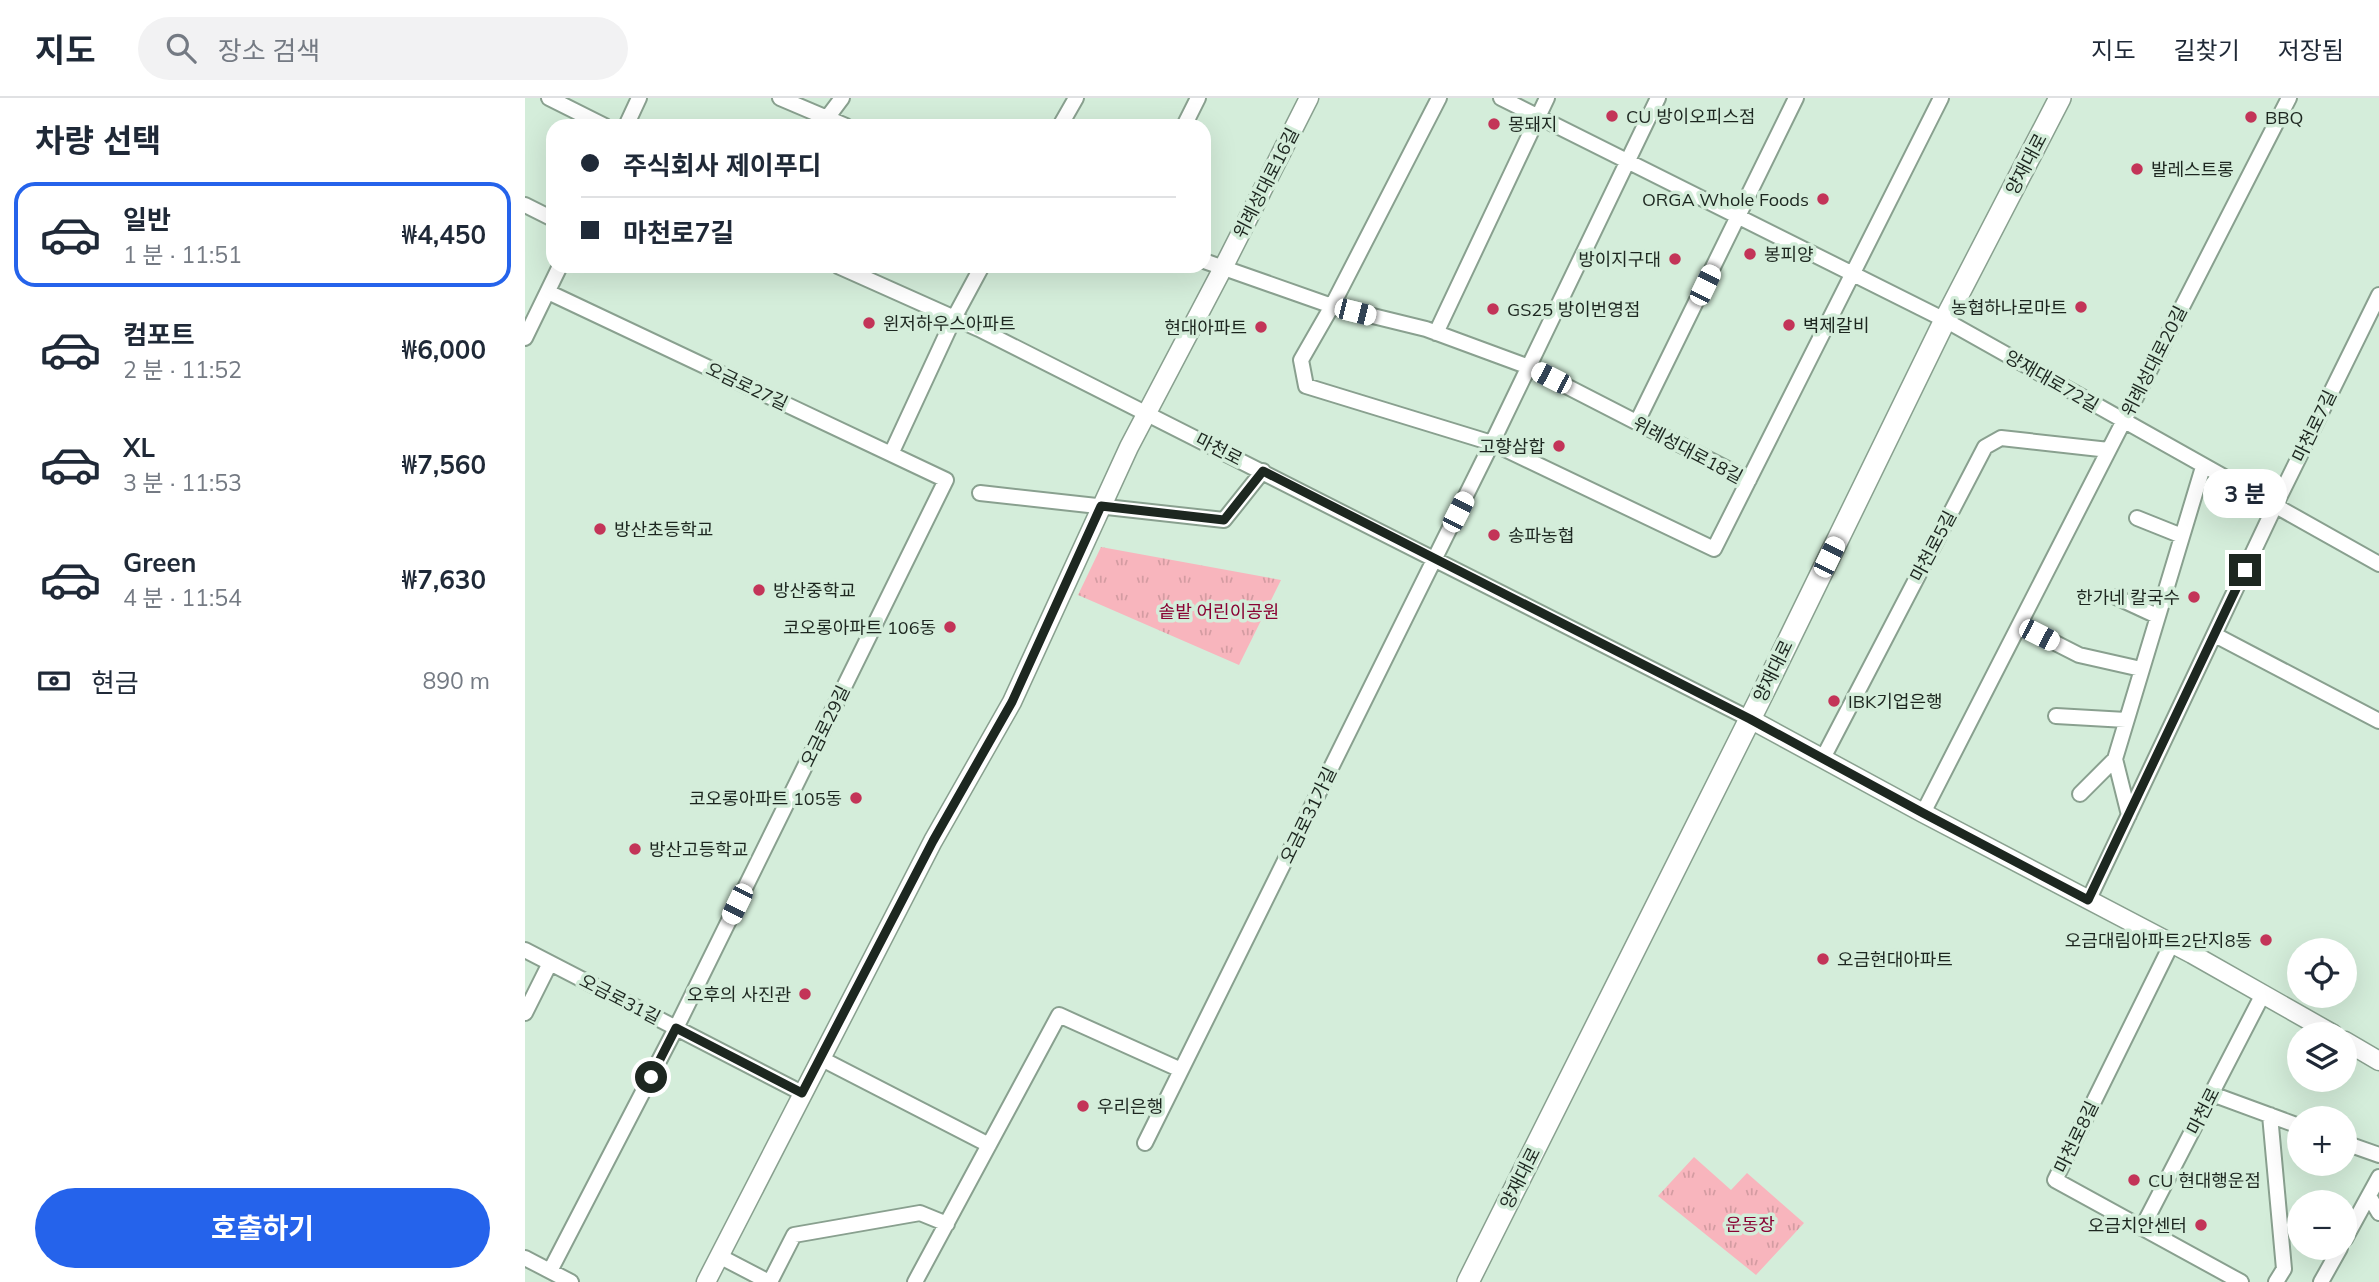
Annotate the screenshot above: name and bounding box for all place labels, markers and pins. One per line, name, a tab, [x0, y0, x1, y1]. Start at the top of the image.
place label: CU 방이오피스점	[1626, 105, 1756, 128]
place label: BBQ	[2265, 106, 2303, 129]
marker: CU 방이오피스점	[1604, 108, 1620, 124]
marker: BBQ	[2243, 109, 2259, 125]
place label: 몽돼지	[1508, 113, 1558, 136]
marker: 몽돼지	[1486, 116, 1502, 132]
place label: 발레스트롱	[2151, 158, 2234, 181]
marker: 발레스트롱	[2129, 161, 2145, 177]
place label: ORGA Whole Foods	[1642, 188, 1809, 211]
marker: ORGA Whole Foods	[1815, 191, 1831, 207]
place label: 봉피양	[1764, 243, 1814, 266]
marker: 봉피양	[1742, 246, 1758, 262]
place label: 방이지구대	[1578, 248, 1661, 271]
marker: 방이지구대	[1667, 251, 1683, 267]
place label: 농협하나로마트	[1951, 296, 2067, 319]
place label: GS25 방이번영점	[1507, 298, 1640, 321]
marker: 농협하나로마트	[2073, 299, 2089, 315]
marker: GS25 방이번영점	[1485, 301, 1501, 317]
place label: 윈저하우스아파트	[883, 312, 1015, 335]
place label: 벽제갈비	[1803, 314, 1869, 337]
marker: 윈저하우스아파트	[861, 315, 877, 331]
place label: 현대아파트	[1164, 316, 1247, 339]
marker: 벽제갈비	[1781, 317, 1797, 333]
marker: 현대아파트	[1253, 319, 1269, 335]
place label: 고향삼합	[1479, 435, 1545, 458]
marker: 고향삼합	[1551, 438, 1567, 454]
place label: 방산초등학교	[614, 518, 713, 541]
marker: 방산초등학교	[592, 521, 608, 537]
place label: 송파농협	[1508, 524, 1574, 547]
marker: 송파농협	[1486, 527, 1502, 543]
place label: 방산중학교	[773, 579, 856, 602]
marker: 방산중학교	[751, 582, 767, 598]
place label: 한가네 칼국수	[2076, 586, 2180, 609]
marker: 한가네 칼국수	[2186, 589, 2202, 605]
place label: 코오롱아파트 106동	[783, 616, 936, 639]
marker: 코오롱아파트 106동	[942, 619, 958, 635]
place label: IBK기업은행	[1848, 690, 1943, 713]
marker: IBK기업은행	[1826, 693, 1842, 709]
place label: 코오롱아파트 105동	[689, 787, 842, 810]
marker: 코오롱아파트 105동	[848, 790, 864, 806]
place label: 방산고등학교	[649, 838, 748, 861]
marker: 방산고등학교	[627, 841, 643, 857]
place label: 오금대림아파트2단지8동	[2065, 929, 2252, 952]
marker: 오금대림아파트2단지8동	[2258, 932, 2274, 948]
place label: 오금현대아파트	[1837, 948, 1953, 971]
marker: 오금현대아파트	[1815, 951, 1831, 967]
place label: 오후의 사진관	[687, 983, 791, 1006]
marker: 오후의 사진관	[797, 986, 813, 1002]
place label: 우리은행	[1097, 1095, 1163, 1118]
marker: 우리은행	[1075, 1098, 1091, 1114]
place label: CU 현대행운점	[2148, 1169, 2261, 1192]
marker: CU 현대행운점	[2126, 1172, 2142, 1188]
place label: 오금치안센터	[2088, 1214, 2187, 1237]
marker: 오금치안센터	[2193, 1217, 2209, 1233]

